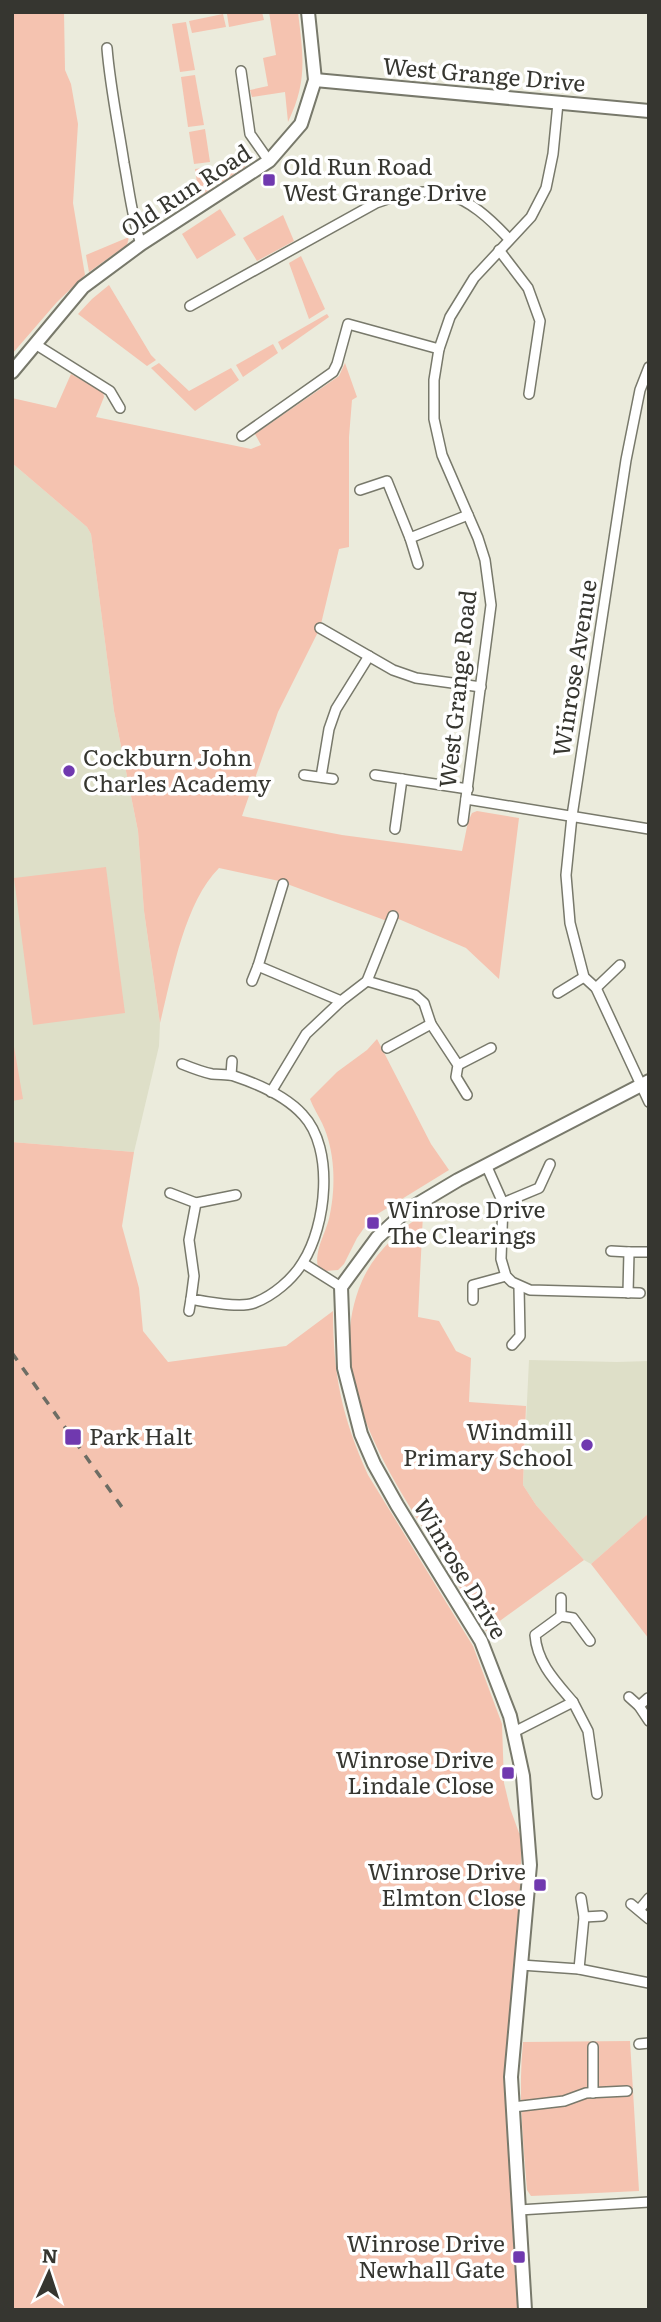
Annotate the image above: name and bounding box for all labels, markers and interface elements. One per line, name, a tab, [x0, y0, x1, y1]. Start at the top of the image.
street label: West Grange Drive	[381, 47, 587, 99]
street label: Old Run Road	[113, 134, 257, 244]
place label: Old Run Road West Grange Drive	[283, 148, 487, 208]
marker: Old Run Road West Grange Drive	[261, 172, 277, 188]
street label: Winrose Avenue	[542, 577, 604, 759]
street label: West Grange Road	[429, 588, 483, 789]
place label: Cockburn John Charles Academy	[83, 739, 272, 799]
marker: Cockburn John Charles Academy	[61, 763, 77, 779]
place label: Winrose Drive The Clearings	[387, 1191, 546, 1251]
marker: Winrose Drive The Clearings	[365, 1215, 381, 1231]
place label: Windmill Primary School	[403, 1413, 573, 1473]
place label: Park Halt	[89, 1418, 193, 1452]
marker: Park Halt	[63, 1427, 83, 1447]
marker: Windmill Primary School	[579, 1437, 595, 1453]
street label: Winrose Drive	[406, 1491, 517, 1645]
place label: Winrose Drive Lindale Close	[336, 1741, 494, 1801]
marker: Winrose Drive Lindale Close	[500, 1765, 516, 1781]
place label: Winrose Drive Elmton Close	[368, 1853, 526, 1913]
marker: Winrose Drive Elmton Close	[532, 1877, 548, 1893]
place label: Winrose Drive Newhall Gate	[347, 2225, 505, 2285]
north arrow	[14, 2238, 84, 2308]
text: N	[41, 2241, 59, 2269]
marker: Winrose Drive Newhall Gate	[511, 2249, 527, 2265]

